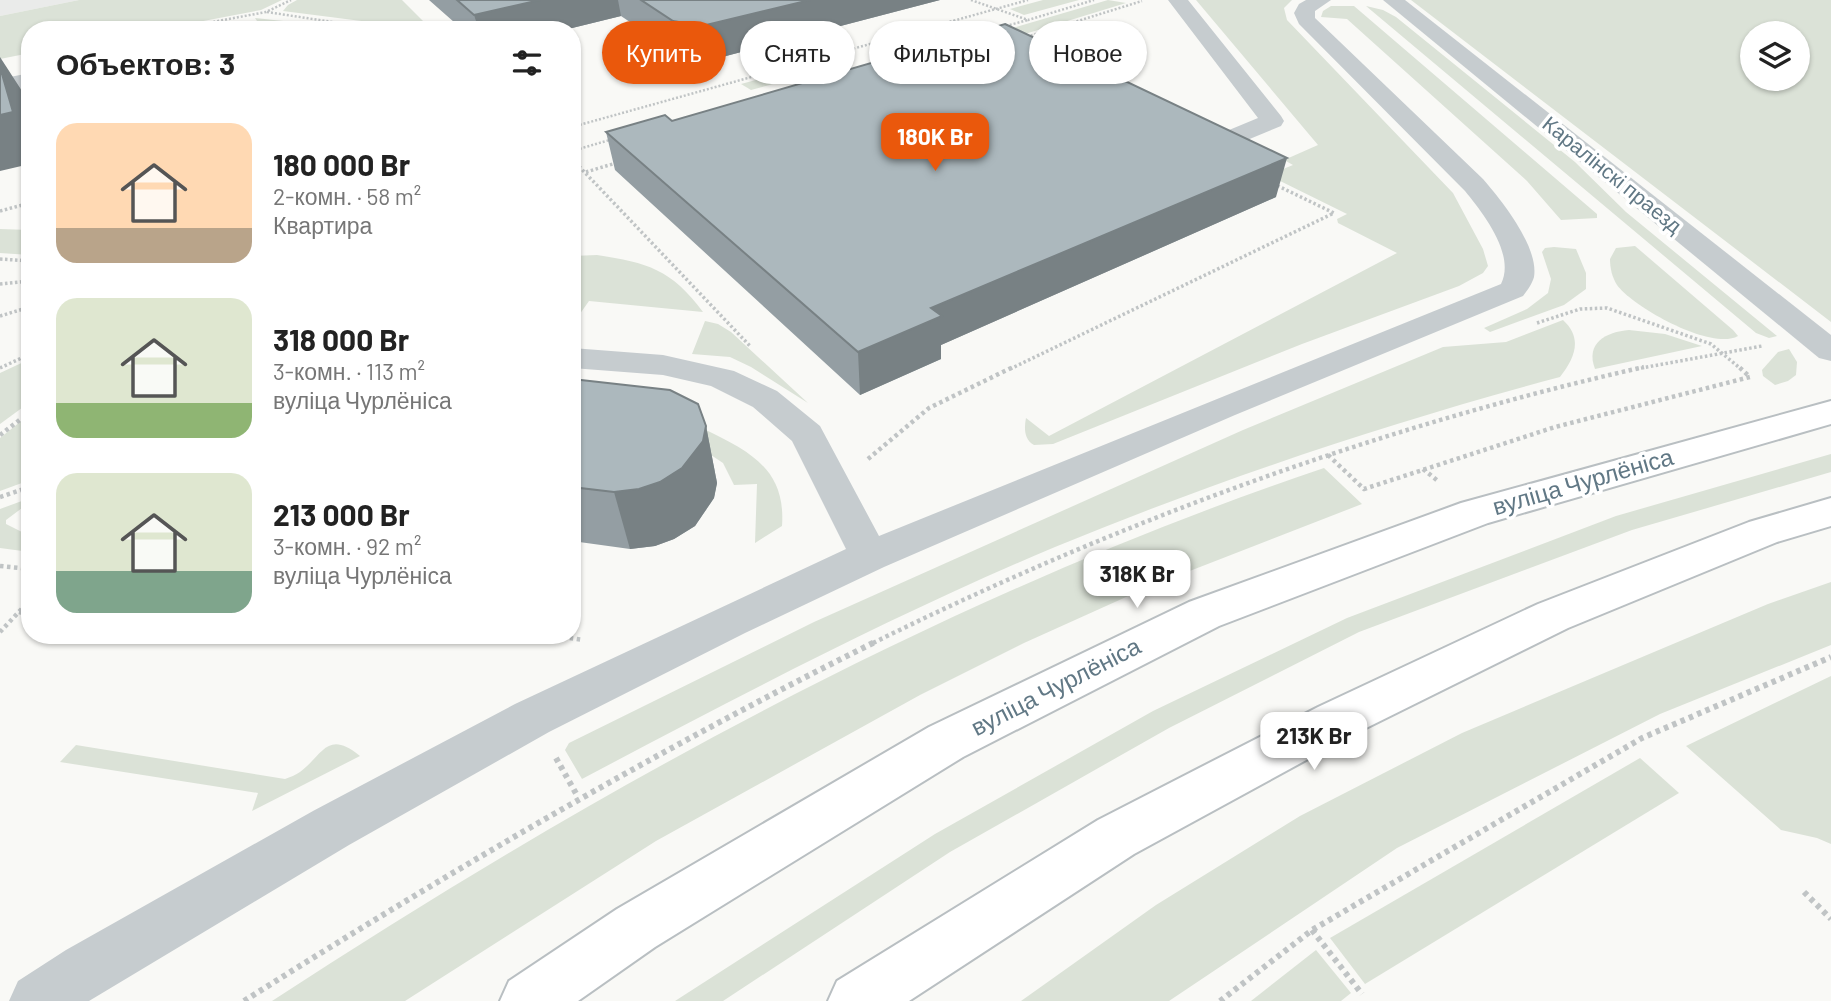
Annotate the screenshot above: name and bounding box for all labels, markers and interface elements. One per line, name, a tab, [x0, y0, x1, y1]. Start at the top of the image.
chip: Купить	[602, 21, 726, 84]
chip: Снять	[740, 21, 855, 84]
chip: Фильтры	[869, 21, 1015, 84]
chip: Новое	[1029, 21, 1147, 84]
map controls	[1740, 21, 1810, 91]
button: layers	[1740, 21, 1810, 91]
icon: filters	[508, 44, 546, 82]
text: Объектов: 3	[56, 45, 235, 81]
street label: Каралінскі праезд	[1538, 110, 1688, 238]
pin: 180K Br	[870, 114, 1000, 173]
text: 180K Br	[897, 122, 973, 150]
text: 180 000 Br	[273, 146, 410, 182]
icon: home	[112, 151, 196, 235]
text: 2-комн. · 58 m²	[273, 182, 421, 210]
text: Квартира	[273, 211, 372, 239]
text: 318 000 Br	[273, 321, 409, 357]
icon: home	[112, 326, 196, 410]
text: 3-комн. · 113 m²	[273, 357, 425, 385]
text: вуліца Чурлёніса	[273, 386, 452, 414]
street label: вуліца Чурлёніса	[1489, 441, 1677, 520]
text: 213 000 Br	[273, 496, 410, 532]
icon: home	[112, 501, 196, 585]
text: 3-комн. · 92 m²	[273, 532, 421, 560]
pin: 318K Br	[1072, 550, 1202, 610]
text: 318K Br	[1099, 559, 1175, 587]
text: вуліца Чурлёніса	[273, 561, 452, 589]
street label: вуліца Чурлёніса	[966, 630, 1146, 741]
pin: 213K Br	[1249, 712, 1379, 772]
text: 213K Br	[1276, 721, 1352, 749]

